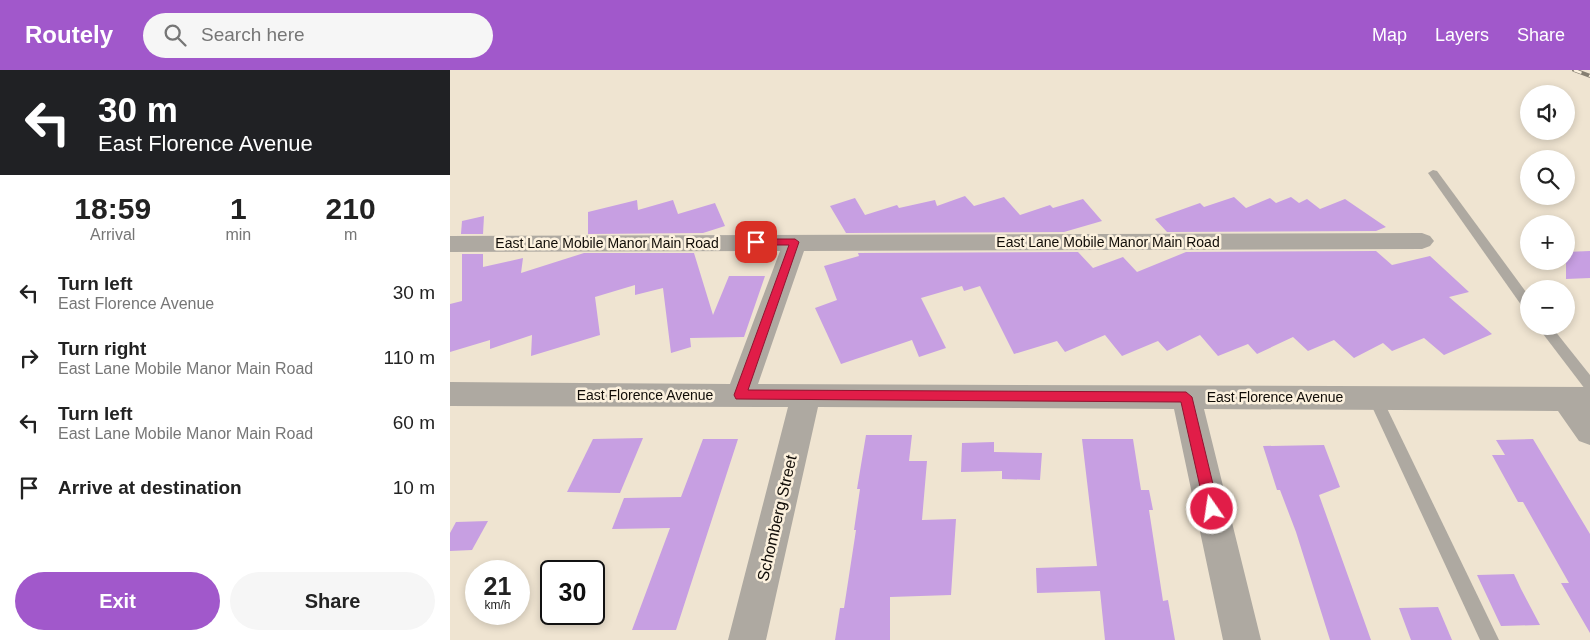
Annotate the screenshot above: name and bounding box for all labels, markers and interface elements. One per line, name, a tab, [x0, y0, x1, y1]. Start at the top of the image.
search box	[143, 13, 493, 58]
text: Routely	[25, 21, 113, 48]
icon: search	[161, 21, 189, 49]
text: Search here	[201, 24, 305, 45]
text: Map	[1372, 25, 1407, 45]
text: Layers	[1435, 25, 1489, 45]
text: Share	[1517, 25, 1565, 45]
map controls	[1520, 85, 1575, 335]
button: sound	[1520, 85, 1575, 140]
icon: left	[15, 90, 80, 155]
text: 30 m	[98, 90, 178, 129]
text: East Florence Avenue	[98, 131, 313, 156]
button: search	[1520, 150, 1575, 205]
text: 18:59	[74, 192, 151, 225]
text: 1	[230, 192, 247, 225]
text: 210	[326, 192, 376, 225]
button: +	[1520, 215, 1575, 270]
pin	[735, 221, 777, 263]
text: Arrival	[90, 226, 135, 243]
text: min	[225, 226, 251, 243]
text: m	[344, 226, 357, 243]
icon: arrive	[742, 228, 770, 256]
street label: East Lane Mobile Manor Main Road	[996, 234, 1220, 250]
street label: East Lane Mobile Manor Main Road	[495, 235, 719, 251]
text: Turn left	[58, 273, 133, 294]
icon: left	[15, 279, 43, 307]
button: −	[1520, 280, 1575, 335]
text: 30 m	[393, 282, 435, 303]
text: East Florence Avenue	[58, 295, 214, 312]
text: Turn right	[58, 338, 146, 359]
icon: right	[15, 344, 43, 372]
text: 110 m	[384, 347, 435, 368]
text: East Lane Mobile Manor Main Road	[58, 360, 313, 377]
street label: East Florence Avenue	[577, 387, 714, 403]
street label: East Florence Avenue	[1207, 389, 1344, 405]
text: Turn left	[58, 403, 133, 424]
icon: left	[15, 409, 43, 437]
text: 60 m	[393, 412, 435, 433]
text: East Lane Mobile Manor Main Road	[58, 425, 313, 442]
street label: Schomberg Street	[754, 453, 800, 583]
icon: arrive	[15, 474, 43, 502]
text: Arrive at destination	[58, 477, 242, 498]
text: 10 m	[393, 477, 435, 498]
position arrow	[1185, 482, 1237, 534]
speed limit sign: 30	[540, 560, 605, 625]
button: Exit	[15, 572, 220, 630]
button: Share	[230, 572, 435, 630]
text: 21	[484, 572, 511, 600]
text: km/h	[484, 598, 511, 612]

